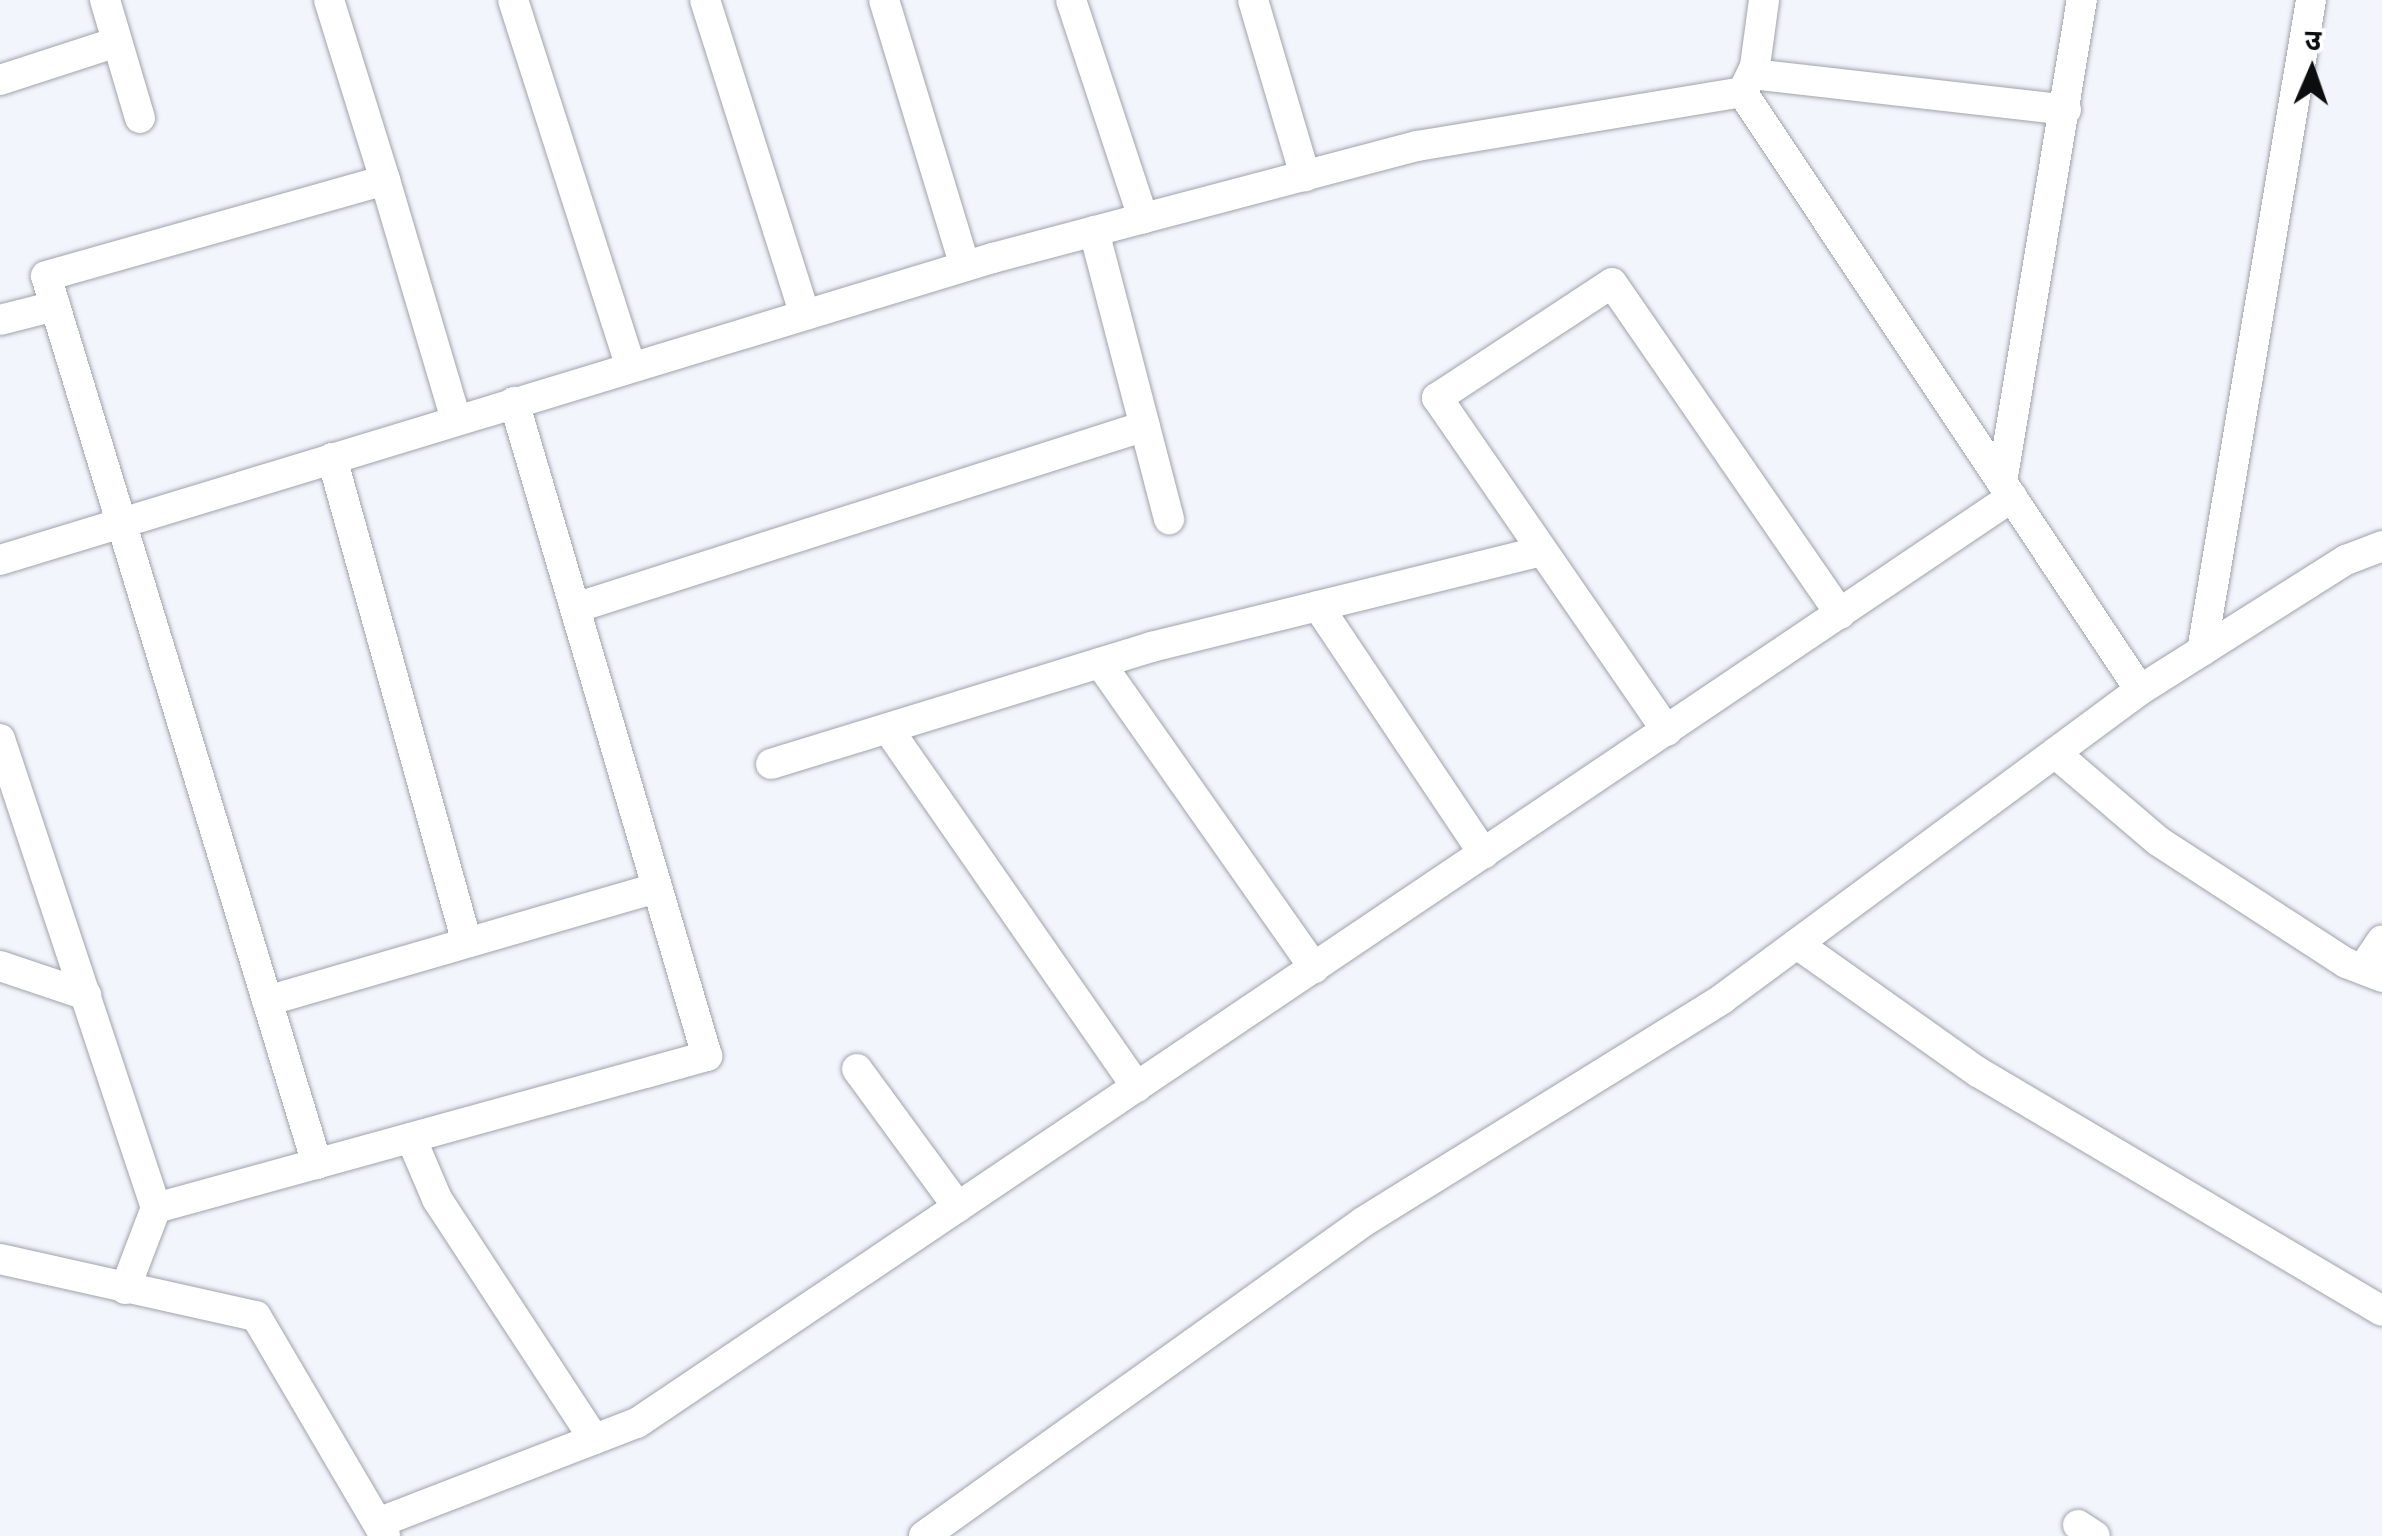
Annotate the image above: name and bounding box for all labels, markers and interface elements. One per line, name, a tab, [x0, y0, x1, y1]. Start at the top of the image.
north arrow	[2262, 20, 2362, 120]
text: उ	[2304, 24, 2322, 55]

